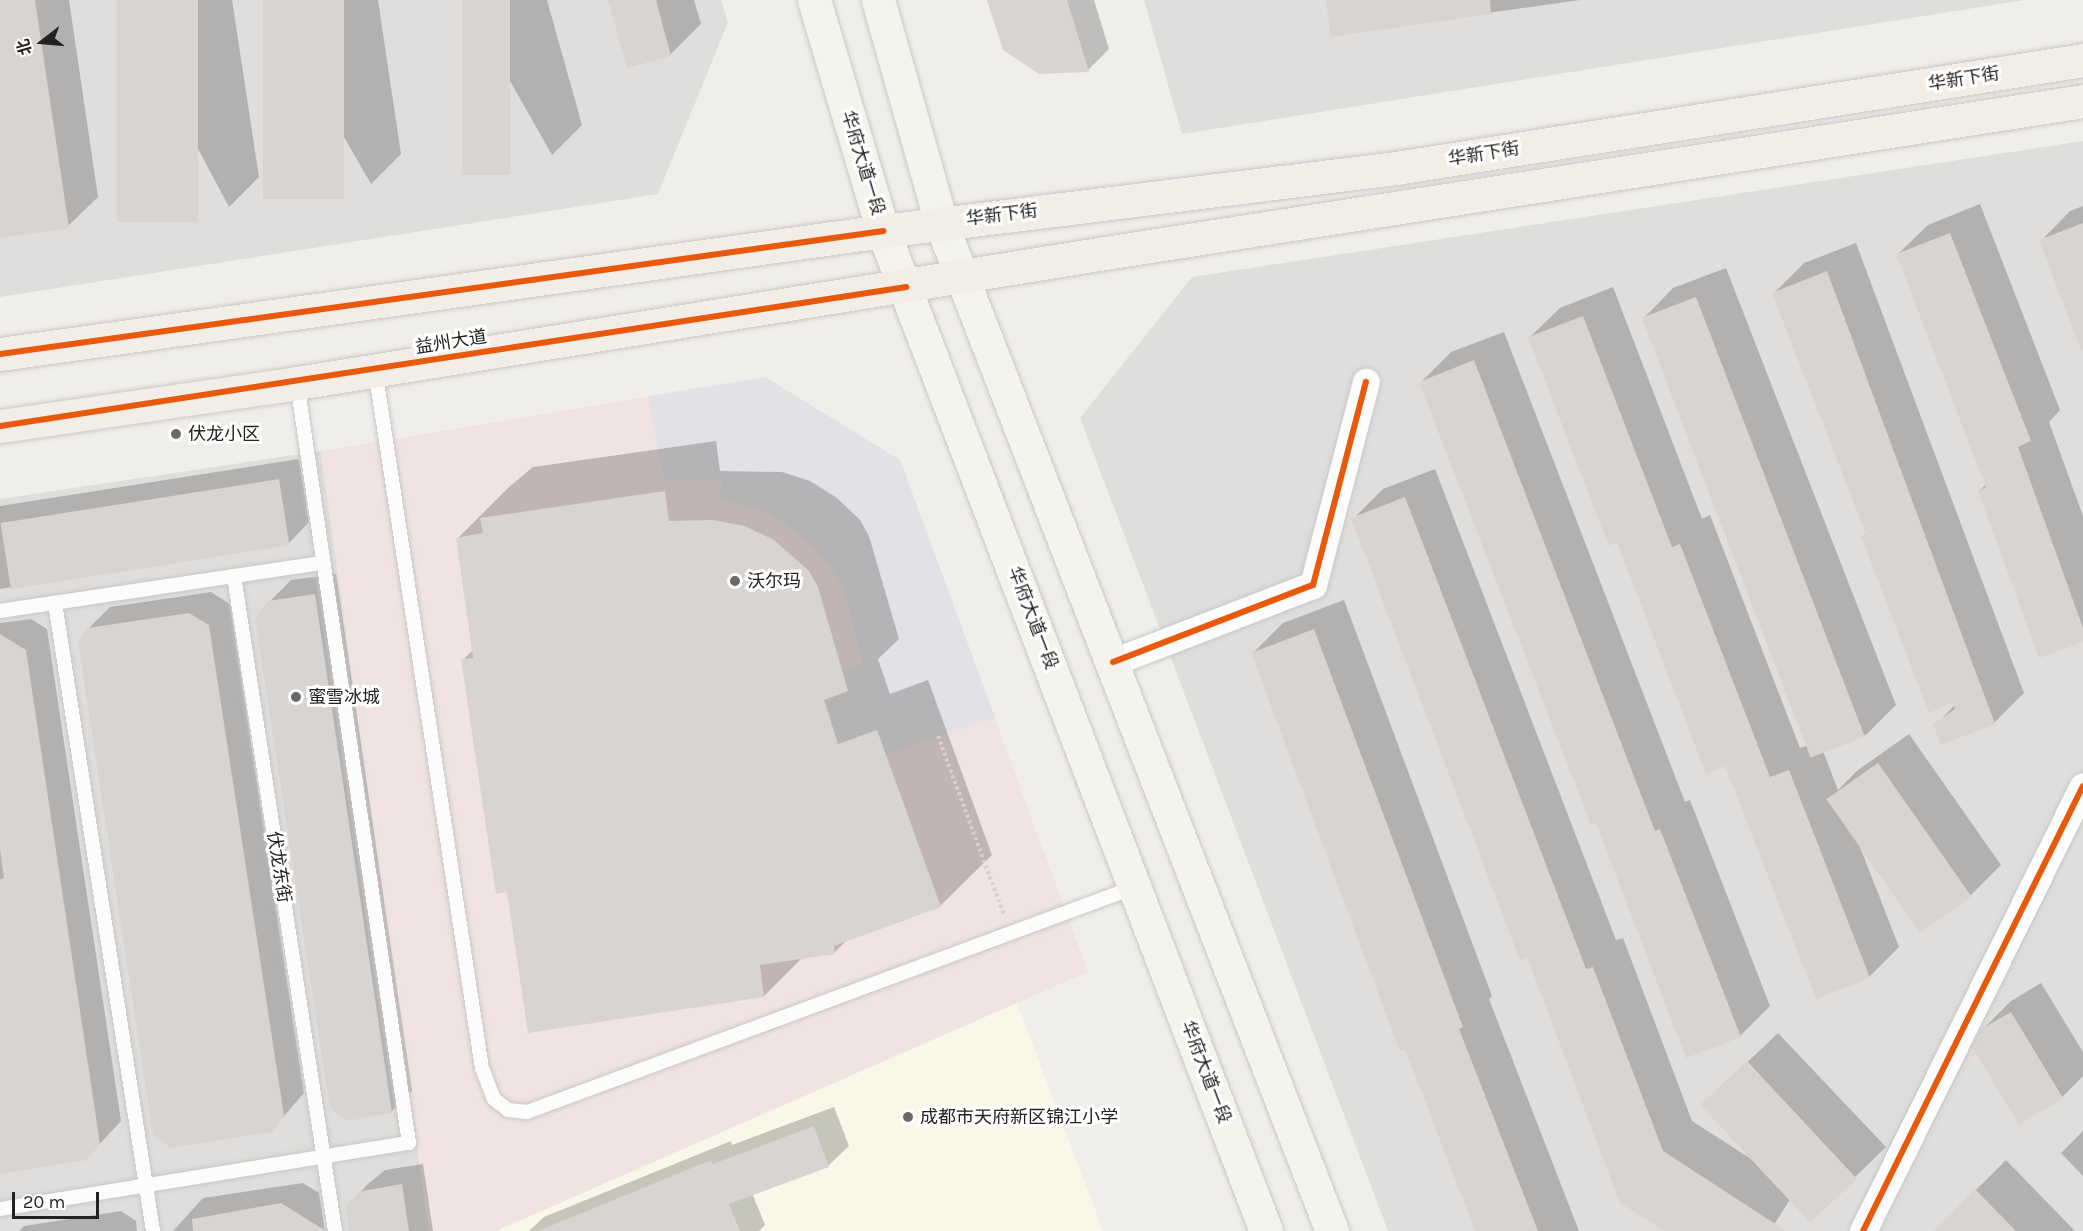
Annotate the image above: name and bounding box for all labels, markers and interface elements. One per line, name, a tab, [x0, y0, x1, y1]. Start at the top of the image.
north arrow	[12, 12, 72, 72]
text: 北	[13, 37, 36, 57]
street label: 华新下街	[1927, 63, 2001, 95]
street label: 华府大道一段	[837, 108, 889, 218]
street label: 华新下街	[1447, 138, 1521, 170]
street label: 华新下街	[965, 200, 1039, 230]
street label: 益州大道	[414, 326, 488, 358]
place label: 伏龙小区	[188, 423, 260, 445]
marker: 伏龙小区	[169, 427, 183, 441]
street label: 华府大道一段	[1004, 564, 1062, 672]
place label: 沃尔玛	[747, 570, 801, 592]
marker: 沃尔玛	[728, 574, 742, 588]
place label: 蜜雪冰城	[308, 686, 380, 708]
marker: 蜜雪冰城	[289, 690, 303, 704]
street label: 伏龙东街	[263, 830, 295, 904]
street label: 华府大道一段	[1177, 1018, 1235, 1126]
place label: 成都市天府新区锦江小学	[920, 1106, 1118, 1128]
marker: 成都市天府新区锦江小学	[901, 1110, 915, 1124]
scale bar	[15, 1180, 102, 1218]
text: 20 m	[23, 1191, 65, 1213]

